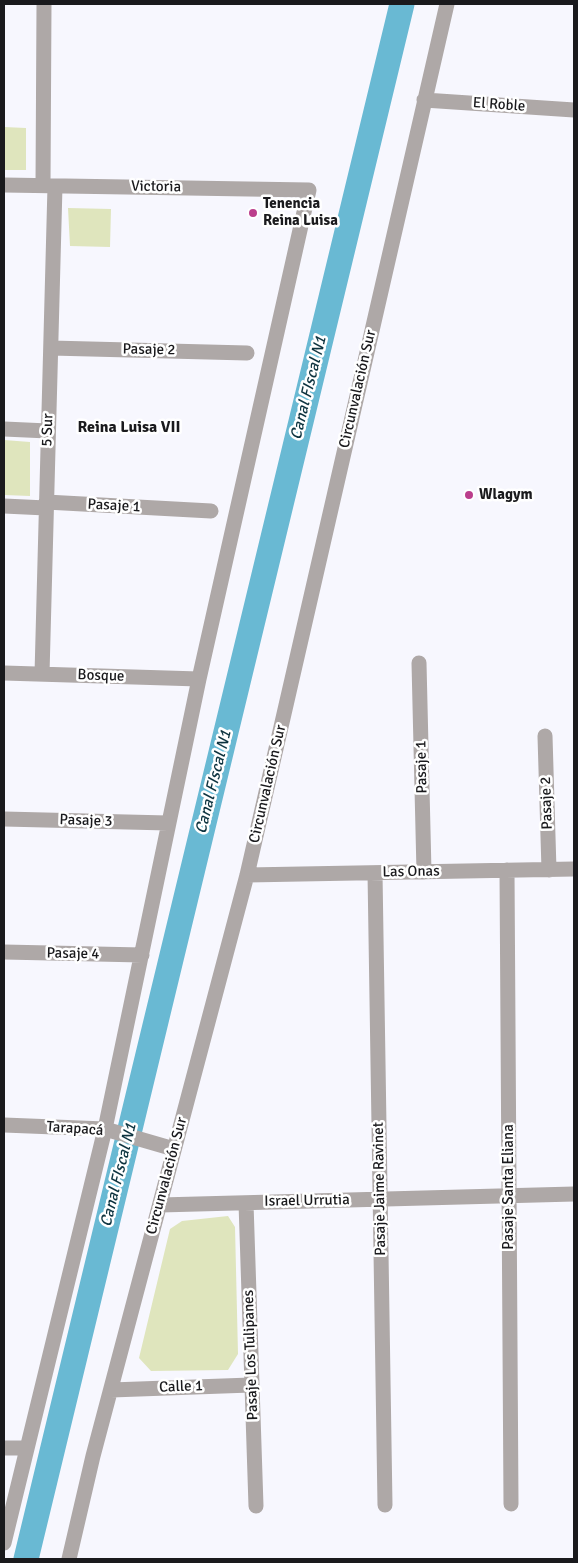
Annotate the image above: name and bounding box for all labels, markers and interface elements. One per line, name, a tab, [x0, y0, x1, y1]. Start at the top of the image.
street label: El Roble	[472, 94, 526, 116]
street label: Victoria	[131, 178, 181, 196]
place label: Tenencia Reina Luisa	[263, 195, 338, 230]
marker: Tenencia Reina Luisa	[247, 207, 259, 219]
street label: Circunvalación Sur	[336, 328, 380, 450]
water label: Canal FIscal N1	[287, 334, 331, 442]
street label: Pasaje 2	[122, 341, 176, 359]
street label: 5 Sur	[38, 413, 58, 447]
district label: Reina Luisa VII	[77, 418, 181, 438]
place label: Wlagym	[479, 486, 533, 504]
marker: Wlagym	[463, 489, 475, 501]
street label: Pasaje 1	[87, 496, 141, 516]
street label: Bosque	[77, 666, 125, 686]
street label: Circunvalación Sur	[246, 723, 290, 845]
water label: Canal FIscal N1	[192, 728, 236, 836]
street label: Pasaje 1	[413, 740, 431, 794]
street label: Pasaje 2	[537, 776, 557, 830]
street label: Pasaje 3	[59, 811, 113, 831]
street label: Las Onas	[382, 863, 440, 881]
street label: Pasaje 4	[46, 945, 100, 963]
street label: Circunvalación Sur	[143, 1115, 191, 1237]
street label: Tarapacá	[46, 1118, 104, 1140]
water label: Canal FIscal N1	[97, 1121, 141, 1229]
street label: Pasaje Jaime Ravinet	[370, 1122, 390, 1256]
street label: Pasaje Santa Eliana	[500, 1124, 518, 1250]
street label: Israel Urrutia	[264, 1191, 350, 1211]
street label: Pasaje Los Tulipanes	[240, 1289, 262, 1421]
street label: Calle 1	[159, 1377, 203, 1397]

